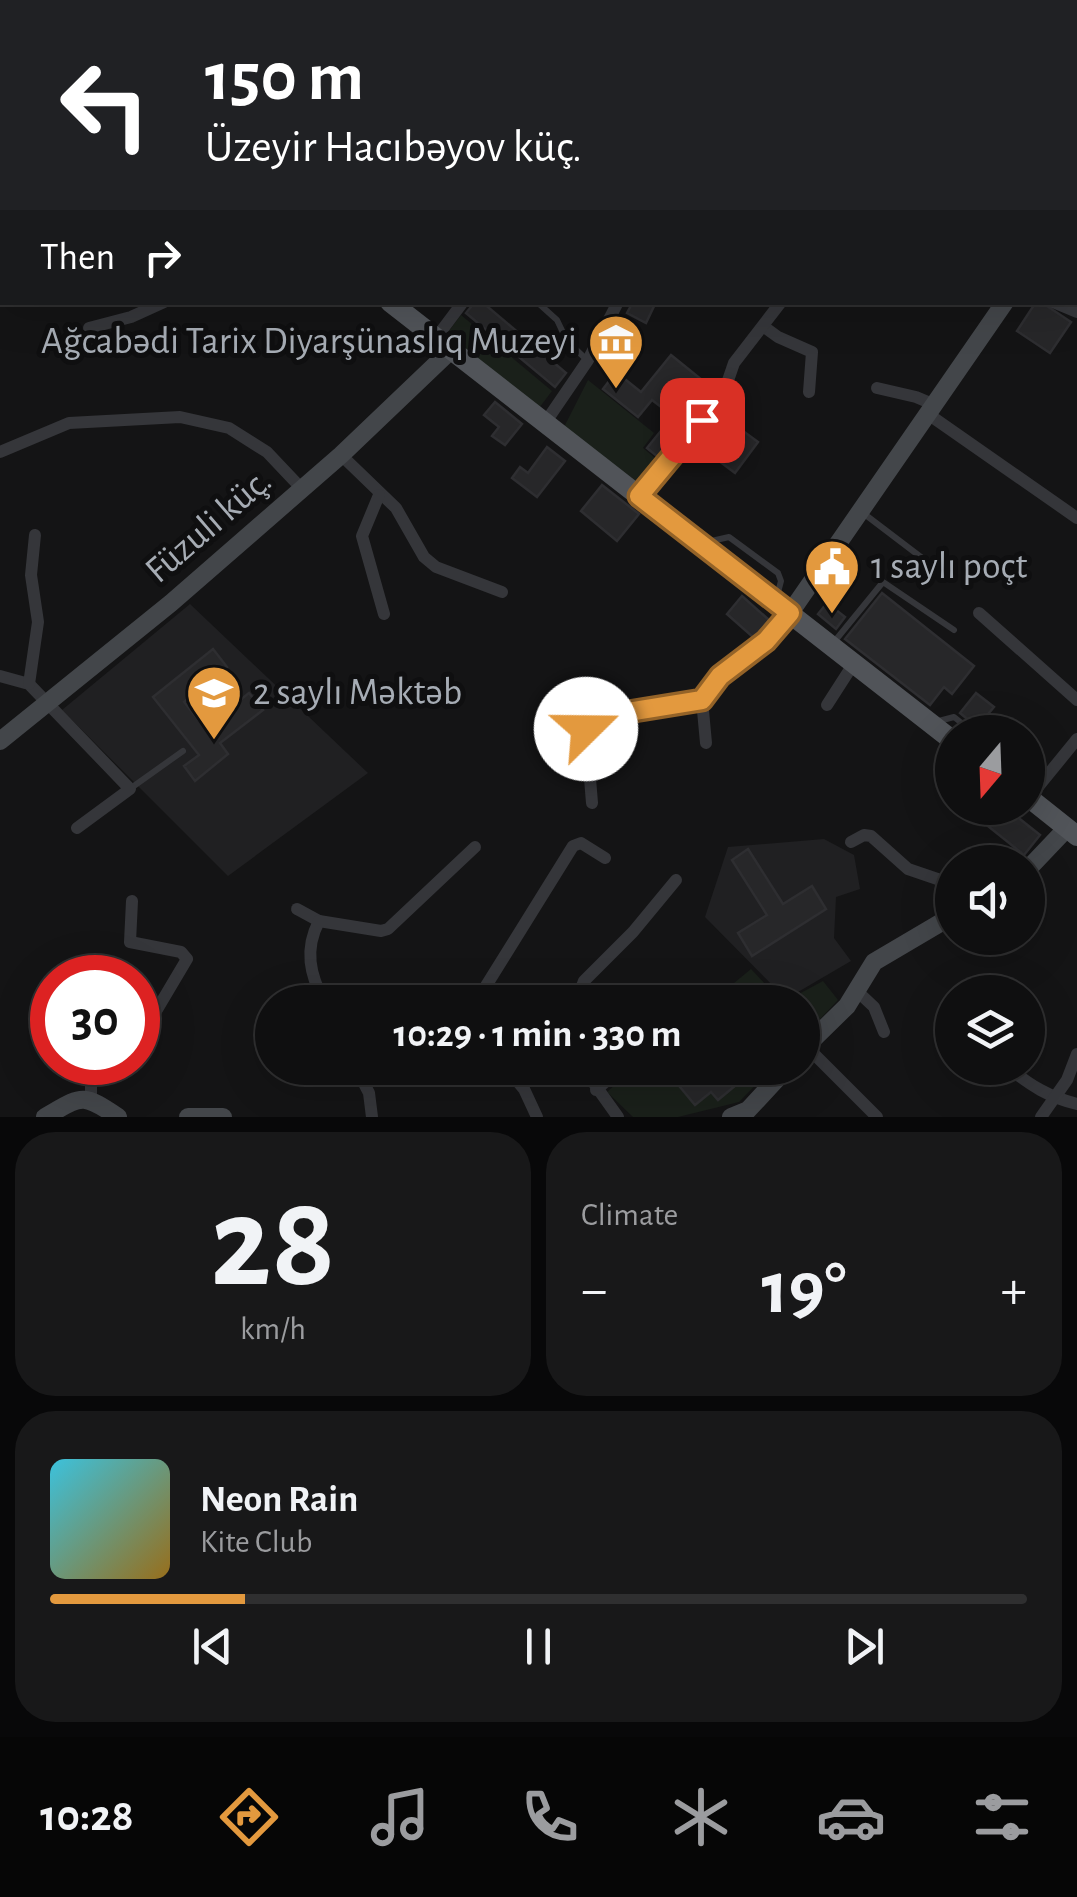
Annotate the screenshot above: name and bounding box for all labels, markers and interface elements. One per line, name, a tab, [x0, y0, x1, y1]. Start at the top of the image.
icon: left	[40, 40, 170, 170]
text: 150 m	[205, 43, 364, 113]
text: Üzeyir Hacıbəyov küç.	[205, 125, 582, 170]
icon: right	[135, 230, 190, 285]
text: Then	[40, 239, 115, 277]
museum icon: Ağcabədi Tarix Diyarşünaslıq Muzeyi	[586, 312, 646, 391]
place label: Ağcabədi Tarix Diyarşünaslıq Muzeyi	[41, 323, 577, 361]
pin	[660, 378, 745, 463]
icon: arrive	[675, 393, 730, 448]
street label: Füzuli küç.	[139, 462, 279, 590]
public building icon: 1 saylı poçt	[802, 537, 862, 616]
place label: 1 saylı poçt	[871, 548, 1027, 586]
school or university icon: 2 saylı Məktəb	[184, 663, 244, 742]
place label: 2 saylı Məktəb	[253, 674, 462, 712]
position arrow	[534, 677, 638, 781]
north arrow	[935, 715, 1045, 825]
map controls	[935, 715, 1045, 1085]
button: sound	[935, 845, 1045, 955]
speed limit sign: 30	[30, 955, 160, 1085]
button: layers	[935, 975, 1045, 1085]
text: 10:29 · 1 min · 330 m	[394, 1016, 681, 1054]
text: 28	[210, 1180, 336, 1310]
text: Climate	[581, 1199, 678, 1231]
text: 19°	[761, 1252, 847, 1327]
text: −	[581, 1263, 607, 1318]
text: +	[1001, 1263, 1027, 1318]
text: km/h	[240, 1313, 306, 1345]
text: Neon Rain	[200, 1481, 358, 1519]
text: Kite Club	[200, 1526, 312, 1558]
icon: previous	[185, 1619, 240, 1674]
icon: pause	[511, 1619, 566, 1674]
icon: next	[837, 1619, 892, 1674]
icon: directions	[214, 1782, 284, 1852]
icon: music	[365, 1782, 435, 1852]
icon: phone	[515, 1782, 585, 1852]
icon: climate	[666, 1782, 736, 1852]
icon: car	[816, 1782, 886, 1852]
icon: filters	[967, 1782, 1037, 1852]
text: 10:28	[40, 1794, 134, 1839]

